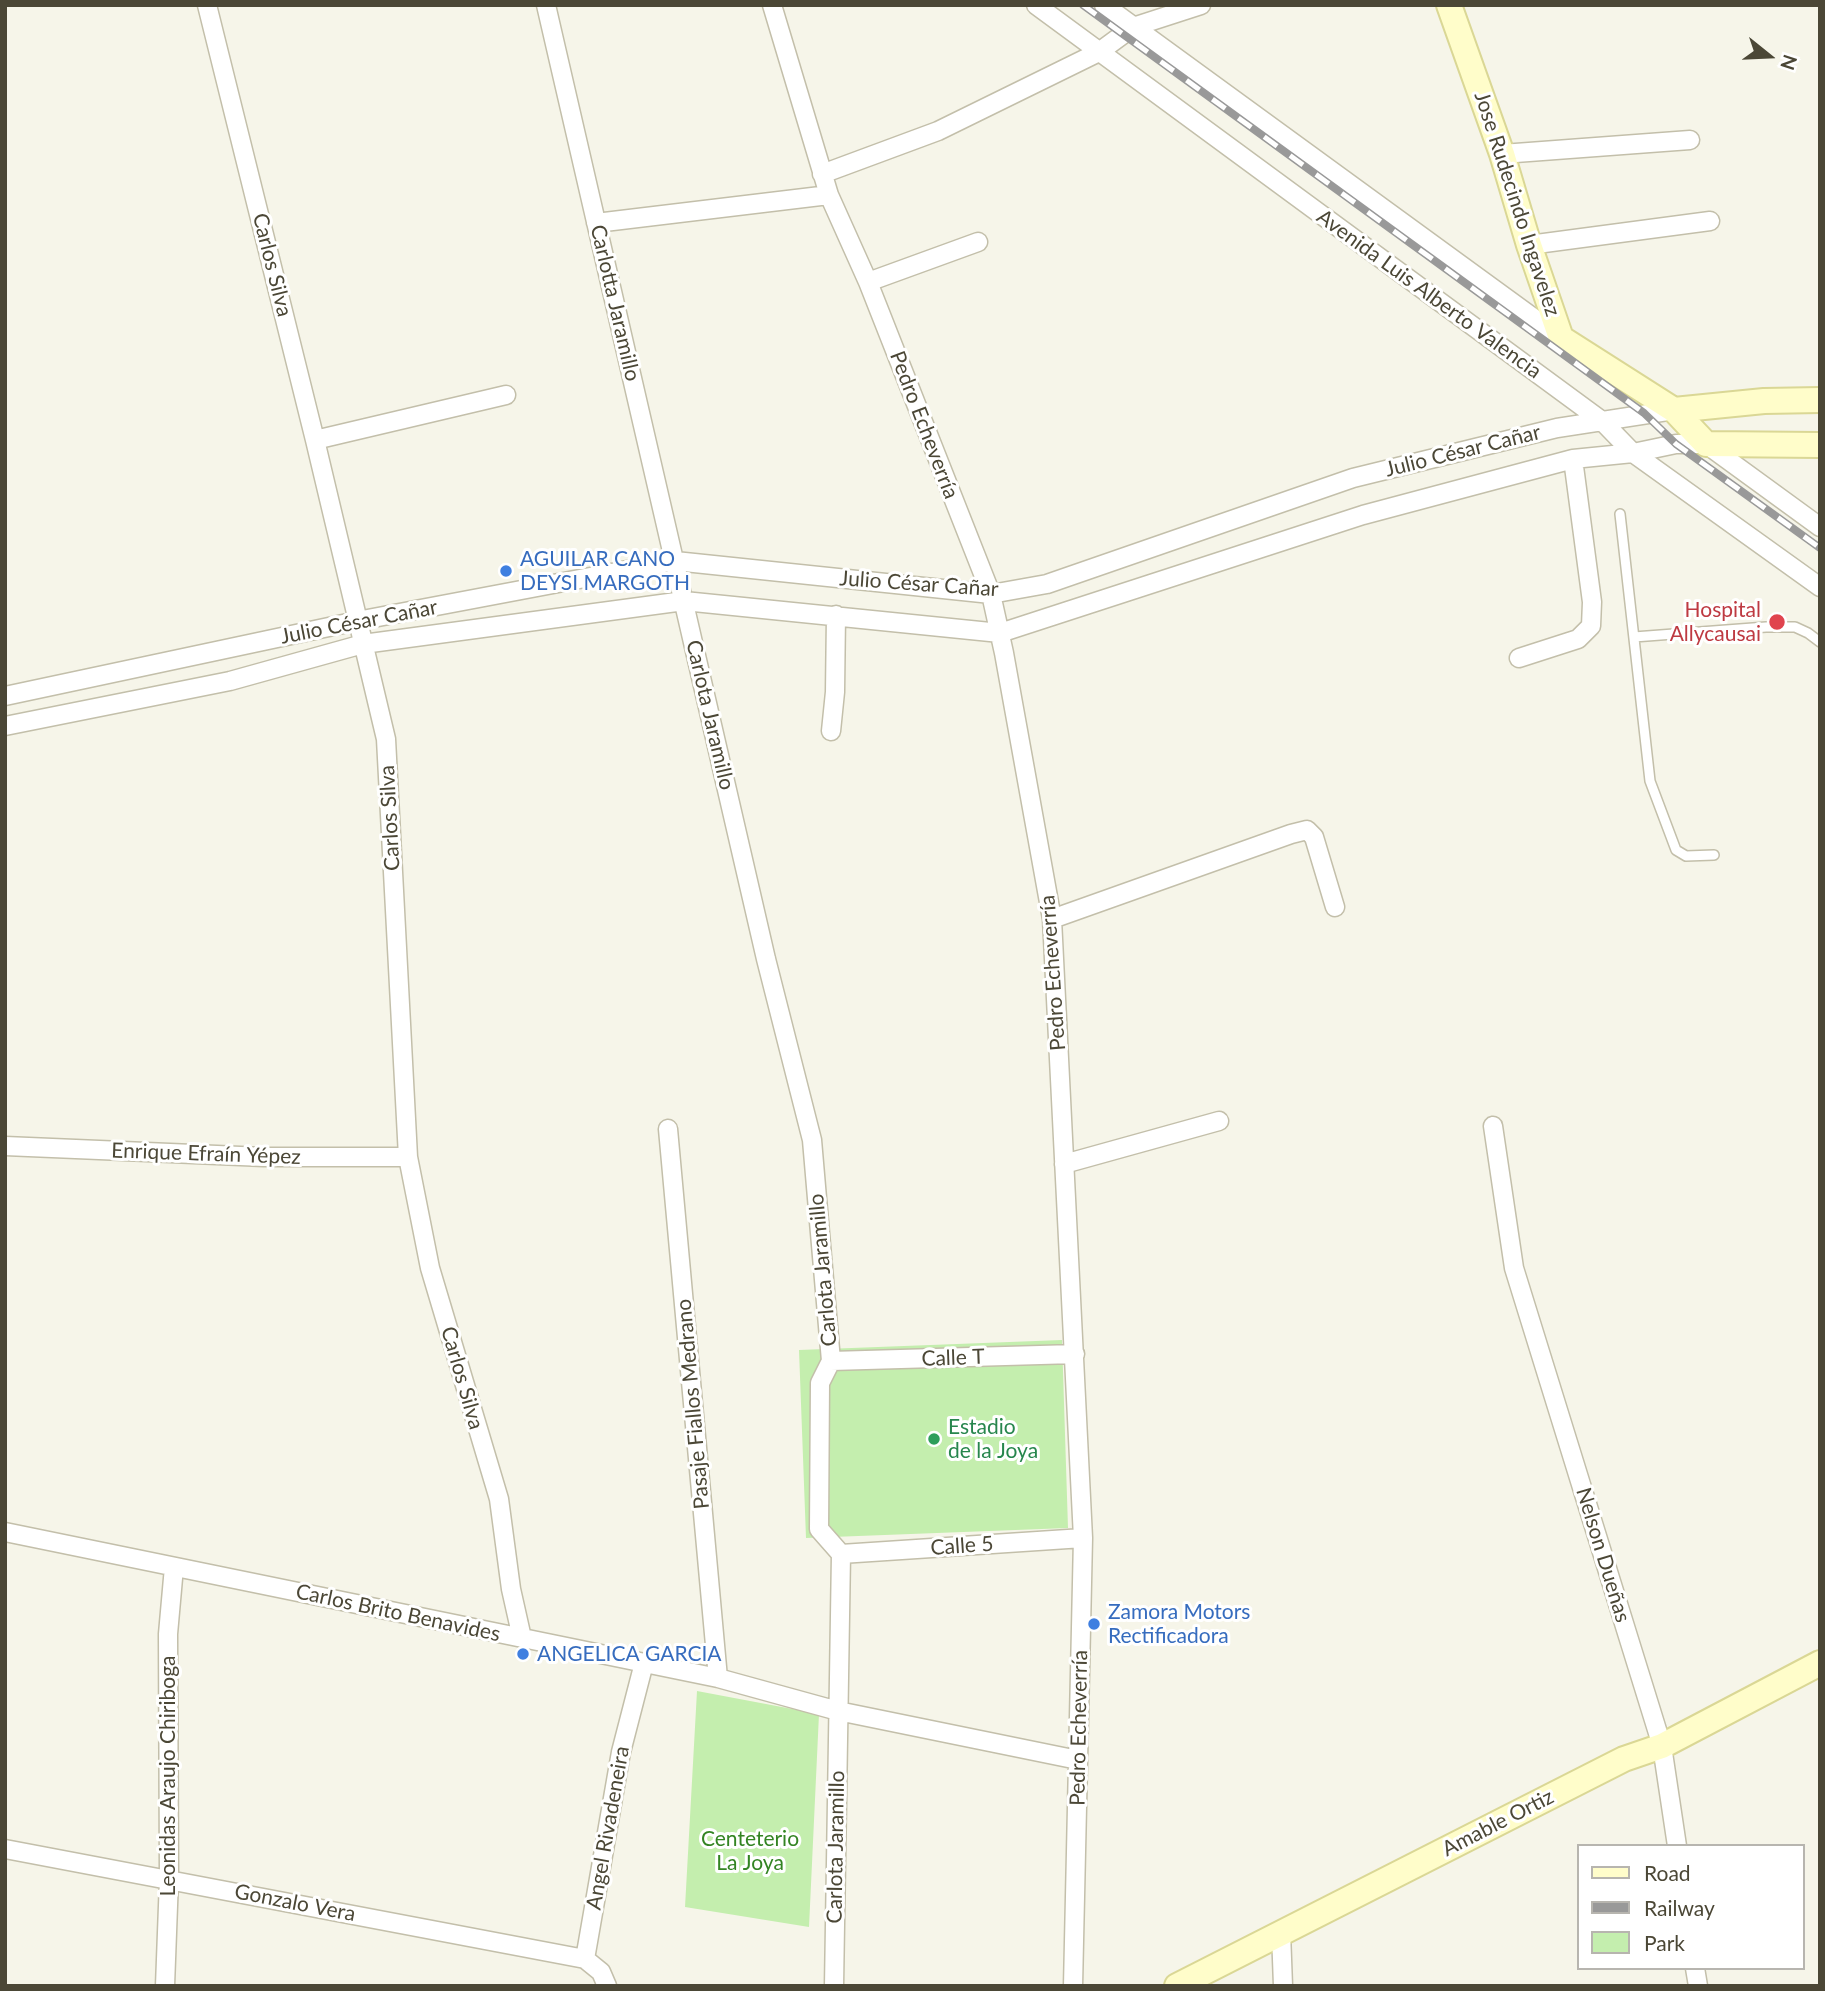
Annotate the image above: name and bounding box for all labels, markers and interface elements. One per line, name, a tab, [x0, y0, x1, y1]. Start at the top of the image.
north arrow	[1734, 21, 1804, 91]
text: N	[1776, 52, 1803, 73]
street label: Jose Rudecindo Ingavelez	[1469, 88, 1565, 320]
street label: Avenida Luis Alberto Valencia	[1312, 204, 1546, 384]
street label: Carlos Silva	[247, 211, 297, 319]
street label: Carlotta Jaramillo	[585, 222, 645, 384]
street label: Pedro Echeverría	[884, 348, 964, 502]
street label: Julio César Cañar	[1383, 420, 1543, 482]
place label: AGUILAR CANO DEYSI MARGOTH	[520, 546, 690, 596]
marker: AGUILAR CANO DEYSI MARGOTH	[498, 563, 514, 579]
street label: Julio César Cañar	[839, 566, 999, 602]
street label: Julio César Cañar	[278, 594, 440, 650]
place label: Hospital Allycausai	[1670, 597, 1761, 647]
marker: Hospital Allycausai	[1767, 612, 1787, 632]
street label: Carlota Jaramillo	[681, 638, 739, 792]
street label: Carlos Silva	[375, 765, 405, 871]
street label: Pedro Echeverría	[1035, 894, 1071, 1052]
street label: Enrique Efraín Yépez	[111, 1138, 301, 1170]
street label: Carlota Jaramillo	[804, 1193, 842, 1347]
street label: Pasaje Fiallos Medrano	[671, 1298, 715, 1510]
street label: Carlos Silva	[435, 1324, 489, 1432]
street label: Calle T	[921, 1344, 985, 1372]
place label: Estadio de la Joya	[948, 1414, 1038, 1464]
marker: Estadio de la Joya	[926, 1431, 942, 1447]
street label: Nelson Dueñas	[1571, 1485, 1635, 1625]
street label: Calle 5	[930, 1531, 994, 1561]
street label: Carlos Brito Benavides	[293, 1579, 503, 1647]
place label: Zamora Motors Rectificadora	[1108, 1599, 1250, 1649]
marker: Zamora Motors Rectificadora	[1086, 1616, 1102, 1632]
place label: ANGELICA GARCIA	[537, 1641, 722, 1667]
marker: ANGELICA GARCIA	[515, 1646, 531, 1662]
street label: Pedro Echeverría	[1065, 1650, 1093, 1806]
street label: Leonidas Araujo Chiriboga	[155, 1656, 181, 1896]
street label: Angel Rivadeneira	[581, 1744, 635, 1912]
street label: Carlota Jaramillo	[822, 1770, 850, 1924]
street label: Amable Ortiz	[1438, 1784, 1558, 1862]
park label: Centeterio La Joya	[701, 1826, 799, 1876]
legend	[1576, 1844, 1804, 1970]
text: Road	[1644, 1860, 1691, 1885]
street label: Gonzalo Vera	[232, 1879, 358, 1927]
text: Railway	[1644, 1895, 1715, 1920]
text: Park	[1644, 1930, 1685, 1955]

